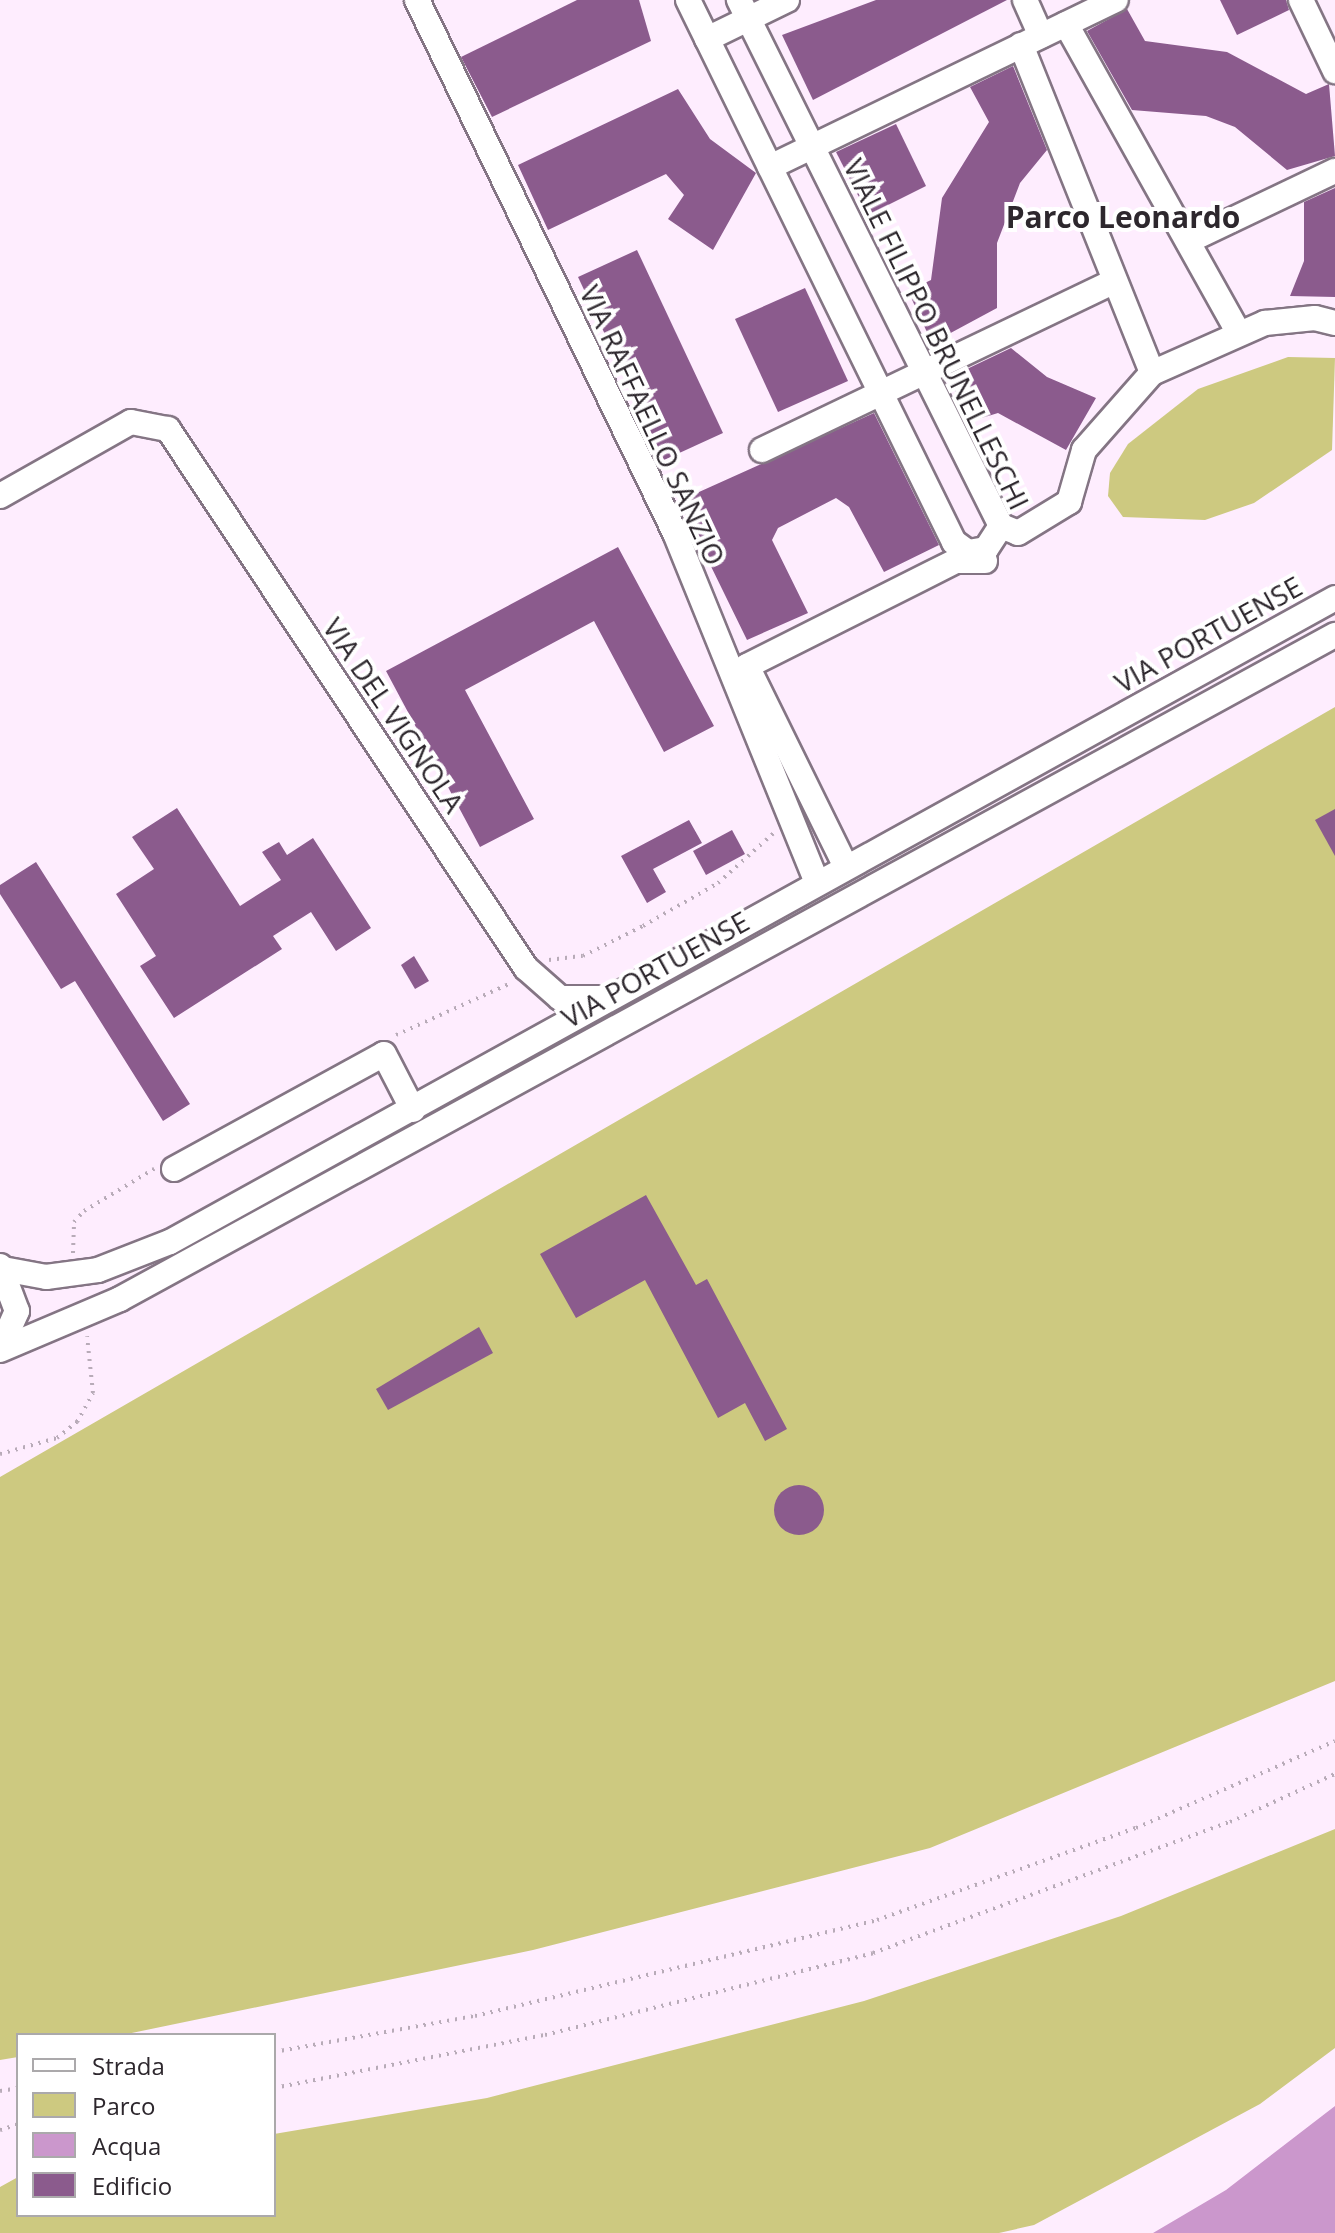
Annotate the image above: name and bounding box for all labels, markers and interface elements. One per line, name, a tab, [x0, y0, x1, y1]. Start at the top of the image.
street label: VIALE FILIPPO BRUNELLESCHI	[837, 153, 1037, 515]
district label: Parco Leonardo	[1006, 199, 1240, 235]
street label: VIA RAFFAELLO SANZIO	[573, 280, 733, 570]
street label: VIA PORTUENSE	[1109, 569, 1307, 699]
street label: VIA DEL VIGNOLA	[317, 611, 471, 819]
street label: VIA PORTUENSE	[556, 904, 754, 1034]
legend	[16, 2033, 276, 2217]
text: Strada	[92, 2049, 165, 2082]
text: Parco	[92, 2089, 156, 2122]
text: Acqua	[92, 2129, 161, 2162]
text: Edificio	[92, 2169, 172, 2202]

